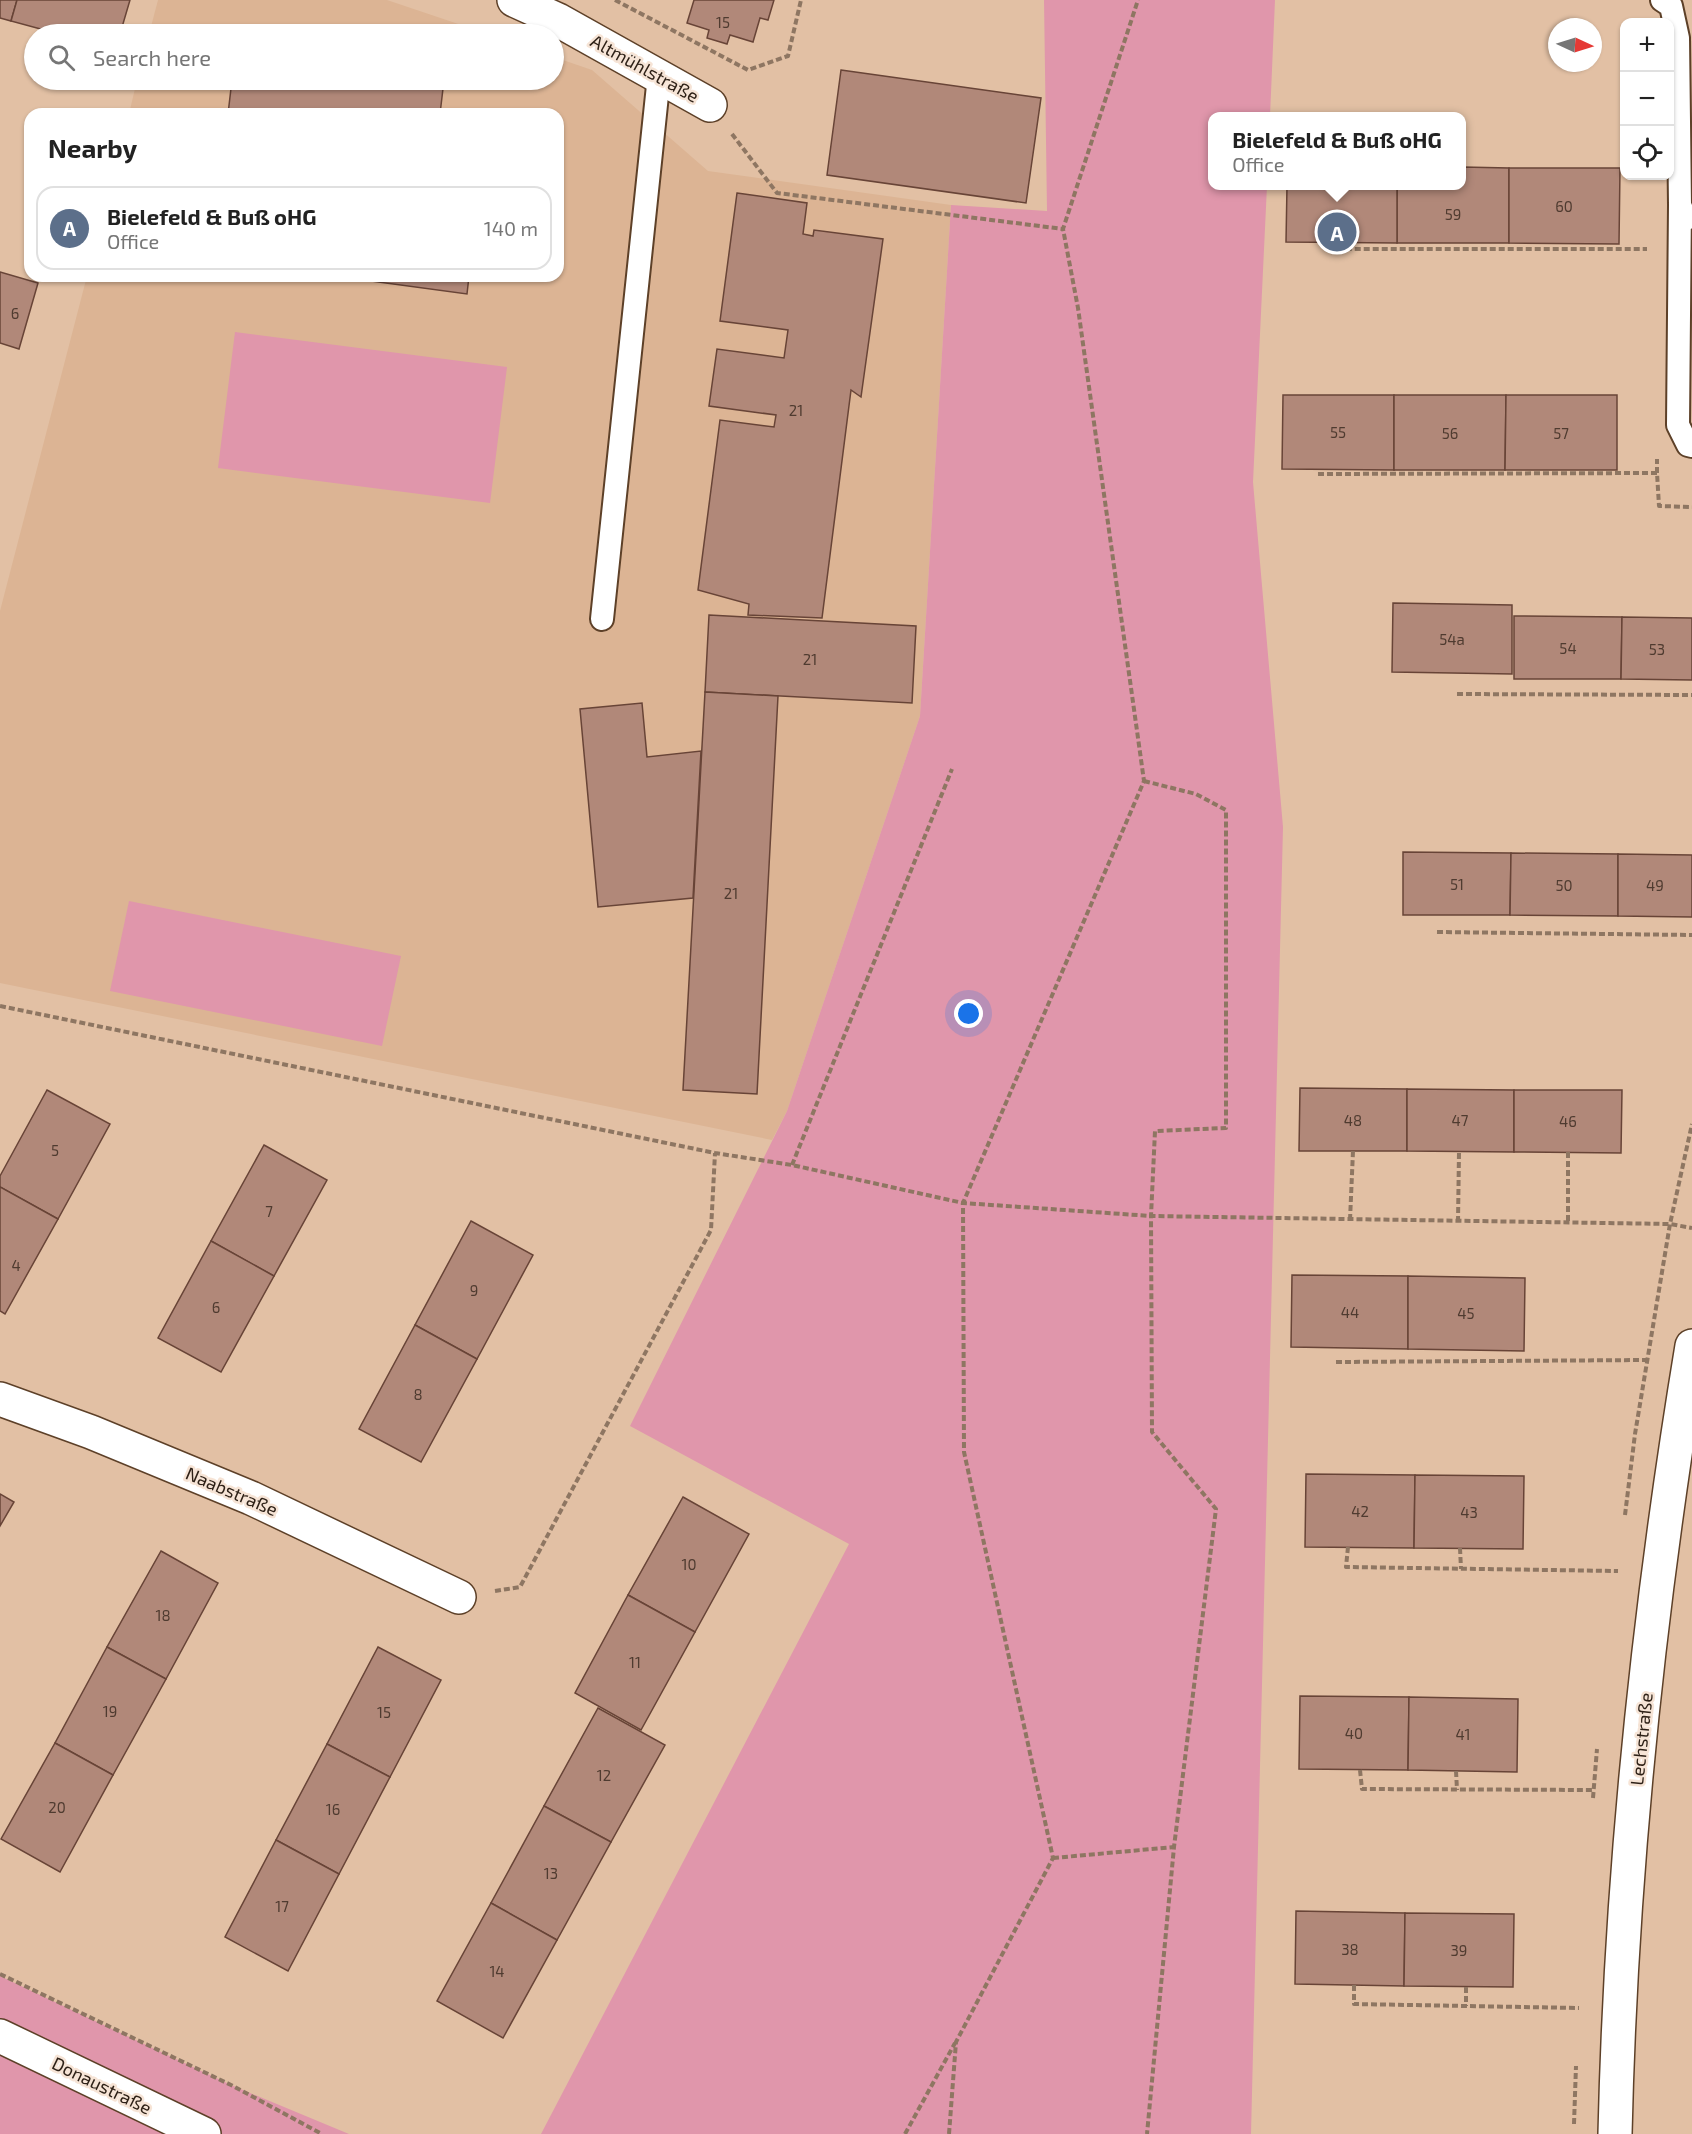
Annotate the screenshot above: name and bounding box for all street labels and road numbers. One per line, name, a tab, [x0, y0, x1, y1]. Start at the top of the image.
street label: Altmühlstraße	[587, 29, 703, 107]
street label: Naabstraße	[183, 1462, 281, 1520]
street label: Lechstraße	[1625, 1692, 1657, 1786]
street label: Donaustraße	[49, 2052, 155, 2118]

